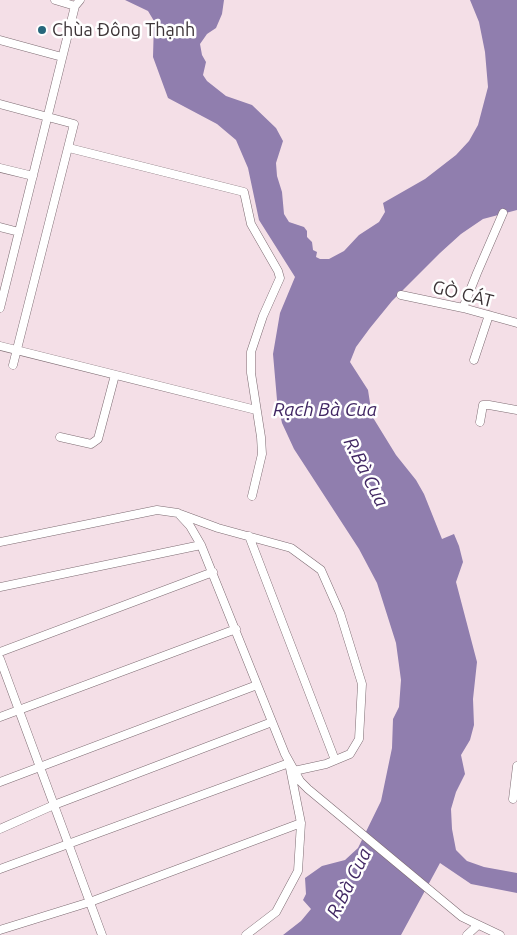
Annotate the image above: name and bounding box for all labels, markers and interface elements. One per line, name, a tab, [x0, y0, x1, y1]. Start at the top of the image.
place label: Chùa Đông Thạnh	[52, 19, 195, 41]
marker: Chùa Đông Thạnh	[36, 24, 48, 36]
street label: GÒ CÁT	[430, 276, 496, 312]
water label: Rạch Bà Cua	[273, 399, 377, 421]
water label: R.Bà Cua	[339, 433, 393, 511]
water label: R.Bà Cua	[322, 844, 376, 922]

